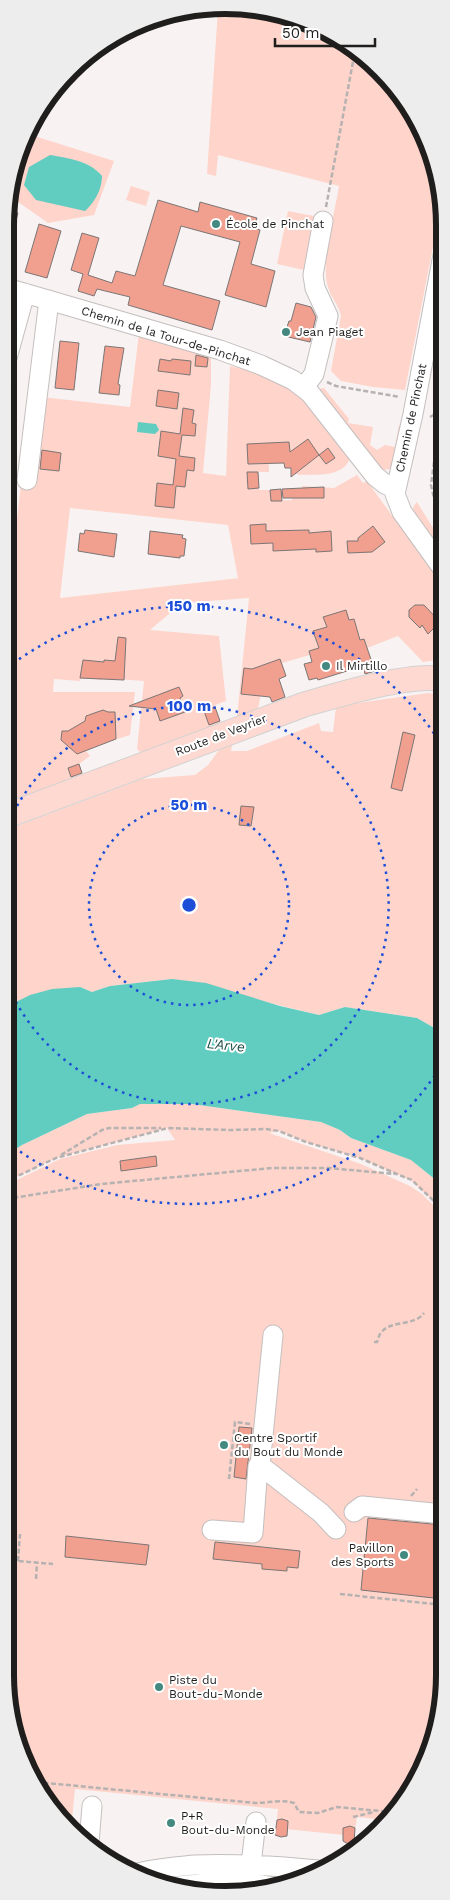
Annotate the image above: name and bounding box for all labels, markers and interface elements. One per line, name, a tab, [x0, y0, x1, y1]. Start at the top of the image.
scale bar	[275, 15, 375, 47]
text: 50 m	[282, 24, 319, 42]
place label: École de Pinchat	[226, 217, 324, 231]
marker: École de Pinchat	[210, 218, 222, 230]
street label: Chemin de la Tour-de-Pinchat	[80, 304, 252, 368]
place label: Jean Piaget	[296, 325, 363, 339]
marker: Jean Piaget	[280, 326, 292, 338]
street label: Chemin de Pinchat	[393, 362, 429, 474]
text: 150 m	[167, 597, 211, 615]
place label: Il Mirtillo	[336, 659, 388, 673]
marker: Il Mirtillo	[320, 660, 332, 672]
text: 100 m	[167, 697, 211, 715]
street label: Route de Veyrier	[173, 711, 269, 759]
text: 50 m	[171, 796, 207, 814]
centre of rings	[180, 896, 198, 914]
water label: L'Arve	[206, 1035, 246, 1055]
place label: Centre Sportif du Bout du Monde	[234, 1431, 343, 1459]
marker: Centre Sportif du Bout du Monde	[218, 1439, 230, 1451]
place label: Pavillon des Sports	[331, 1541, 394, 1569]
marker: Pavillon des Sports	[398, 1549, 410, 1561]
place label: Piste du Bout-du-Monde	[169, 1673, 263, 1701]
marker: Piste du Bout-du-Monde	[153, 1681, 165, 1693]
place label: P+R Bout-du-Monde	[181, 1809, 275, 1837]
marker: P+R Bout-du-Monde	[165, 1817, 177, 1829]

